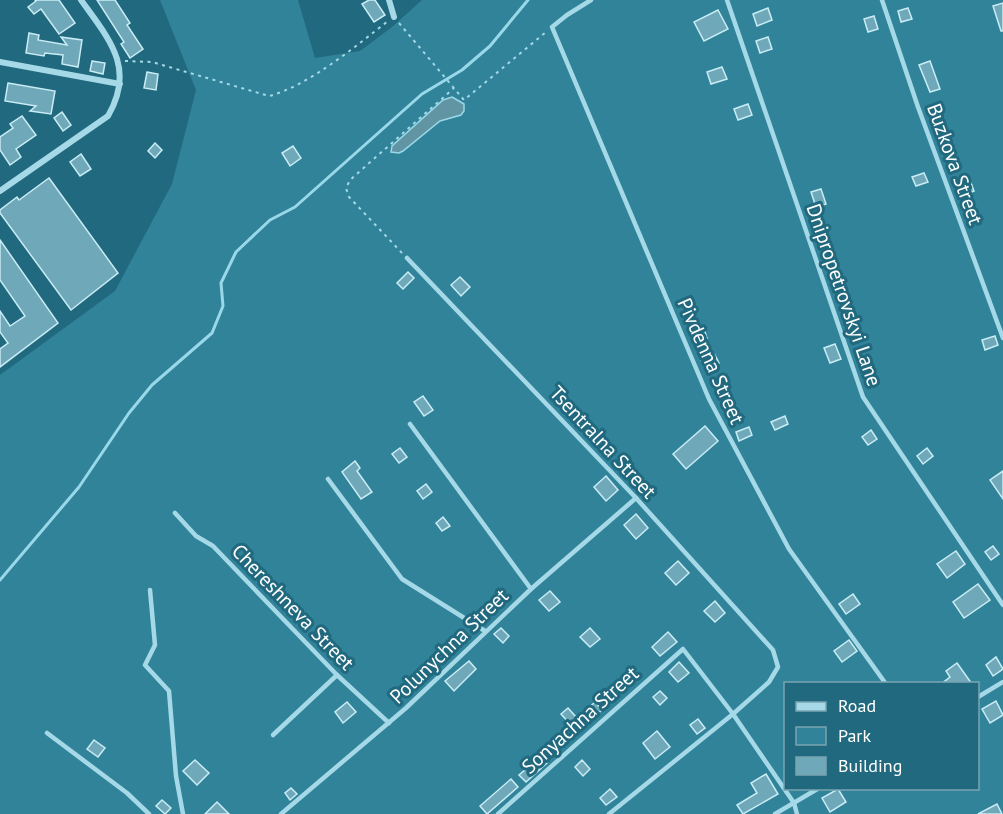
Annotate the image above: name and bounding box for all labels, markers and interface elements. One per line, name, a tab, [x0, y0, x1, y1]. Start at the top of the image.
street label: Buzkova Street	[921, 100, 989, 228]
street label: Dnipropetrovskyi Lane	[801, 200, 887, 390]
street label: Pivdenna Street	[672, 294, 750, 428]
street label: Tsentralna Street	[544, 380, 662, 504]
street label: Chereshneva Street	[226, 538, 360, 676]
street label: Polunychna Street	[384, 583, 514, 709]
street label: Sonyachna Street	[516, 660, 644, 779]
legend	[784, 682, 979, 790]
text: Road	[838, 694, 876, 717]
text: Park	[838, 724, 871, 747]
text: Building	[838, 754, 902, 777]

